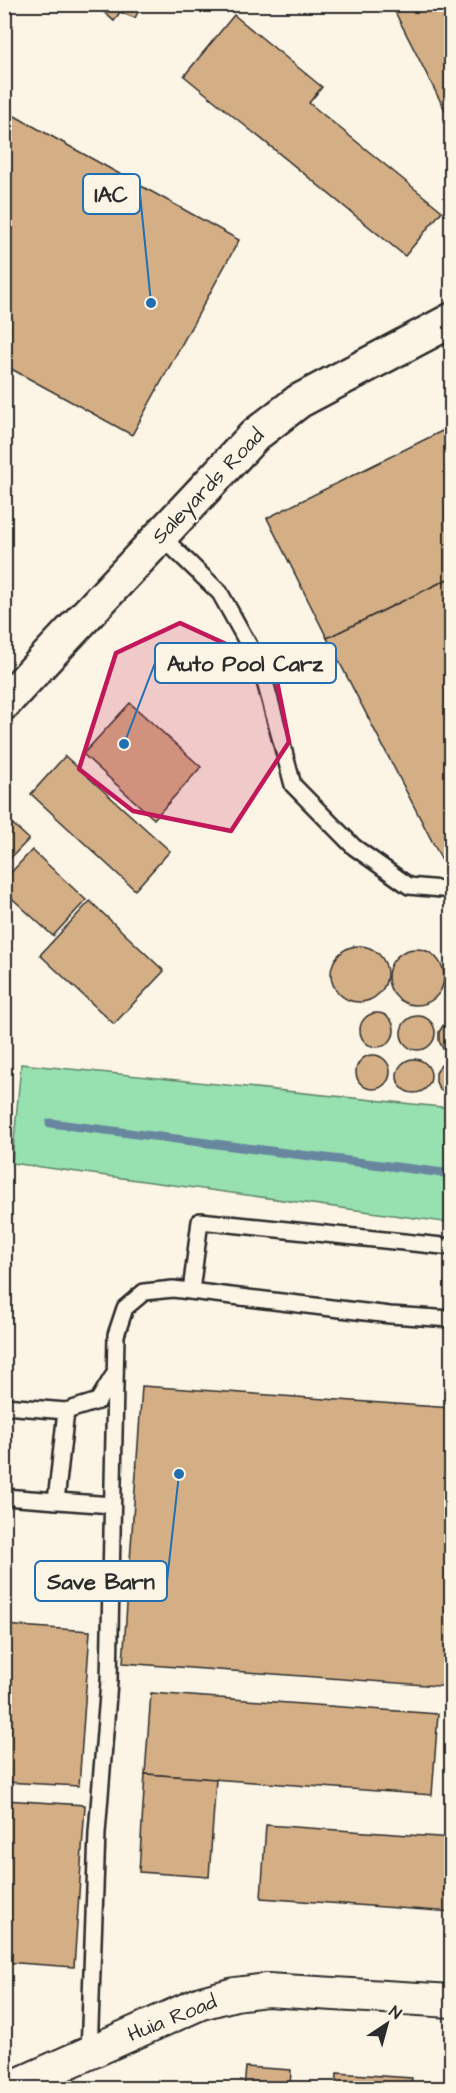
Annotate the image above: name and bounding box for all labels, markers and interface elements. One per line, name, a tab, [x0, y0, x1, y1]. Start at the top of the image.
callout: IAC	[83, 174, 140, 214]
text: IAC	[95, 180, 128, 211]
street label: Saleyards Road	[145, 422, 272, 552]
callout: Auto Pool Carz	[155, 643, 336, 683]
text: Auto Pool Carz	[167, 649, 324, 680]
callout: Save Barn	[35, 1561, 167, 1601]
text: Save Barn	[46, 1567, 155, 1598]
street label: Huia Road	[123, 1987, 221, 2049]
north arrow	[357, 1994, 417, 2054]
text: N	[385, 2001, 406, 2025]

